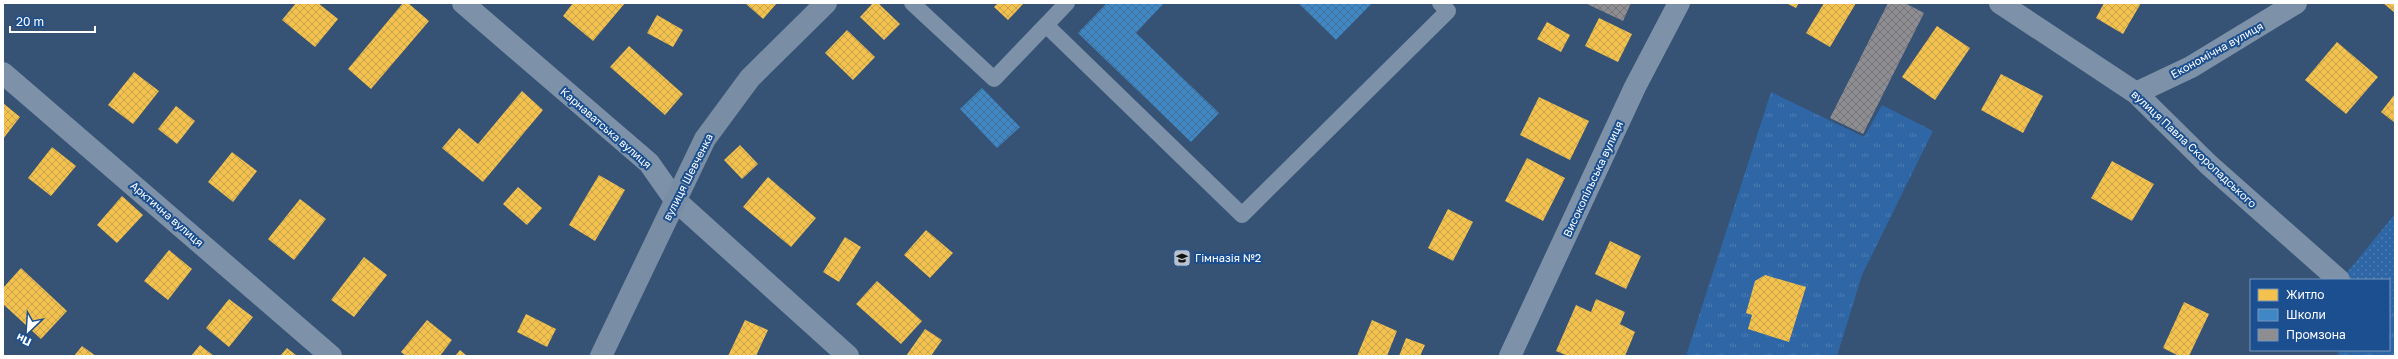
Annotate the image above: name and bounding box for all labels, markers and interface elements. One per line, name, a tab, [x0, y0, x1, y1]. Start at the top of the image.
scale bar	[10, 8, 95, 34]
text: 20 m	[16, 14, 44, 29]
street label: Економічна вулиця	[2168, 19, 2265, 80]
street label: Карнаватська вулиця	[558, 85, 654, 171]
street label: вулиця Павла Скоропадського	[2129, 87, 2260, 210]
street label: Високопільська вулиця	[1560, 119, 1625, 239]
street label: вулиця Шевченка	[660, 131, 715, 222]
street label: Арктична вулиця	[128, 178, 207, 249]
school or university icon: Гімназія №2	[1172, 248, 1192, 268]
place label: Гімназія №2	[1195, 251, 1261, 264]
legend	[2250, 279, 2390, 351]
text: Житло	[2286, 287, 2324, 302]
text: Школи	[2286, 307, 2326, 322]
north arrow	[8, 311, 48, 351]
text: Промзона	[2286, 327, 2346, 342]
text: Пн	[14, 331, 33, 350]

